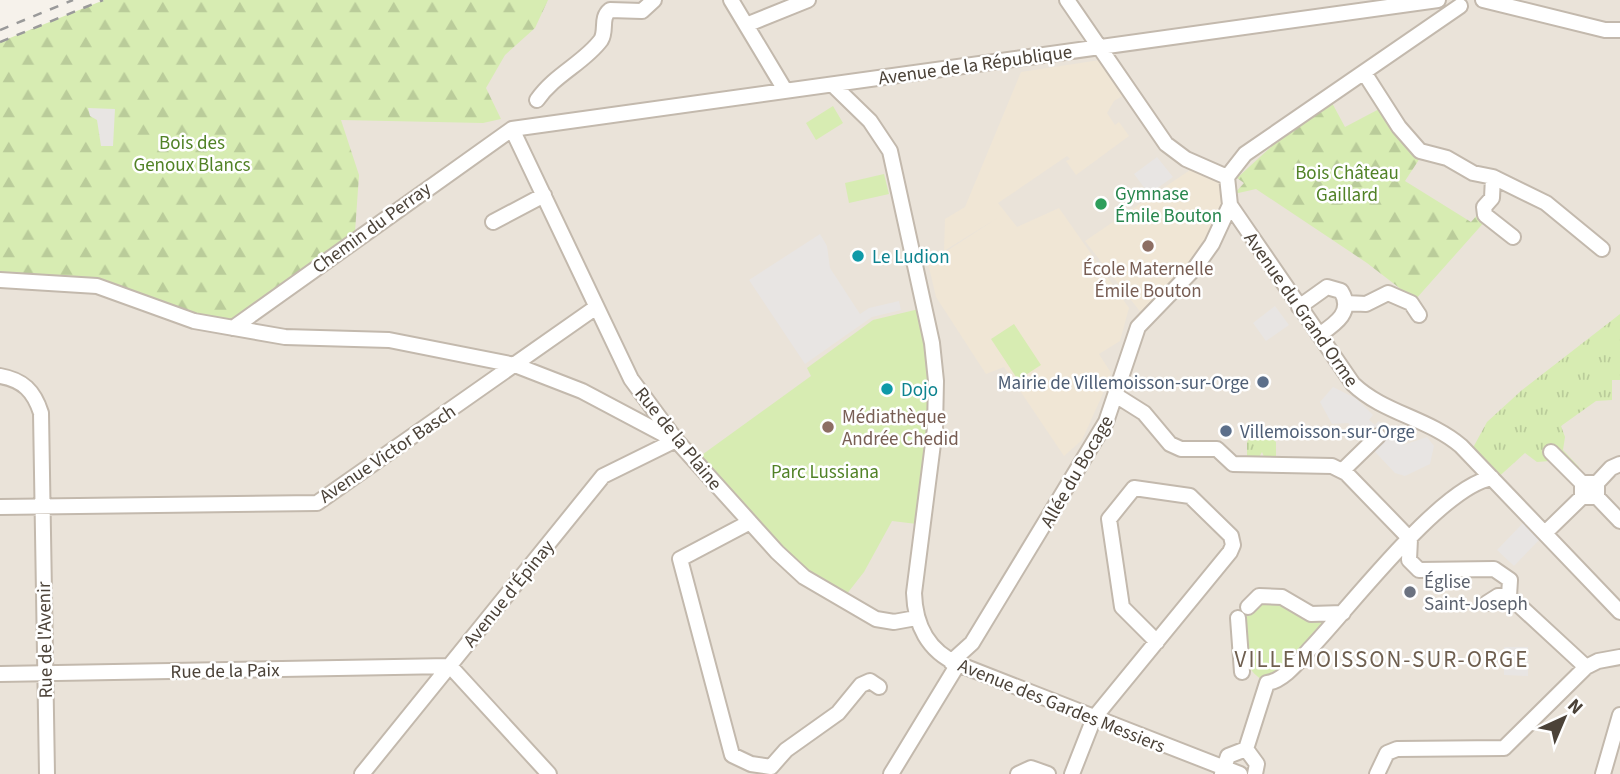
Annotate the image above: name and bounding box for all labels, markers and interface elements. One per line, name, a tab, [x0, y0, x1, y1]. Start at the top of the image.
street label: Avenue de la République	[876, 39, 1074, 92]
park label: Bois des Genoux Blancs	[133, 130, 251, 179]
park label: Bois Château Gaillard	[1295, 160, 1399, 209]
street label: Chemin du Perray	[307, 176, 437, 281]
place label: Gymnase Émile Bouton	[1115, 181, 1222, 230]
marker: Gymnase Émile Bouton	[1093, 196, 1109, 212]
street label: Avenue du Grand Orme	[1237, 227, 1364, 393]
marker: École Maternelle Émile Bouton	[1140, 238, 1156, 254]
place label: Le Ludion	[872, 244, 950, 271]
marker: Le Ludion	[850, 248, 866, 264]
place label: École Maternelle Émile Bouton	[1083, 256, 1213, 305]
place label: Mairie de Villemoisson-sur-Orge	[998, 370, 1249, 397]
marker: Mairie de Villemoisson-sur-Orge	[1255, 374, 1271, 390]
place label: Dojo	[901, 377, 938, 404]
street label: Rue de la Plaine	[628, 381, 728, 496]
marker: Dojo	[879, 381, 895, 397]
street label: Avenue Victor Basch	[314, 398, 462, 510]
place label: Médiathèque Andrée Chedid	[842, 404, 959, 453]
street label: Allée du Bocage	[1034, 411, 1120, 533]
marker: Médiathèque Andrée Chedid	[820, 419, 836, 435]
place label: Villemoisson-sur-Orge	[1240, 419, 1415, 446]
marker: Villemoisson-sur-Orge	[1218, 423, 1234, 439]
park label: Parc Lussiana	[771, 459, 879, 486]
street label: Avenue d'Épinay	[457, 534, 561, 654]
place label: Église Saint-Joseph	[1424, 569, 1528, 618]
street label: Rue de l'Avenir	[31, 581, 60, 699]
marker: Église Saint-Joseph	[1402, 584, 1418, 600]
district label: VILLEMOISSON-SUR-ORGE	[1235, 643, 1529, 676]
street label: Avenue des Gardes Messiers	[954, 652, 1169, 760]
street label: Rue de la Paix	[170, 657, 280, 686]
north arrow	[1529, 683, 1599, 753]
text: N	[1561, 693, 1589, 721]

